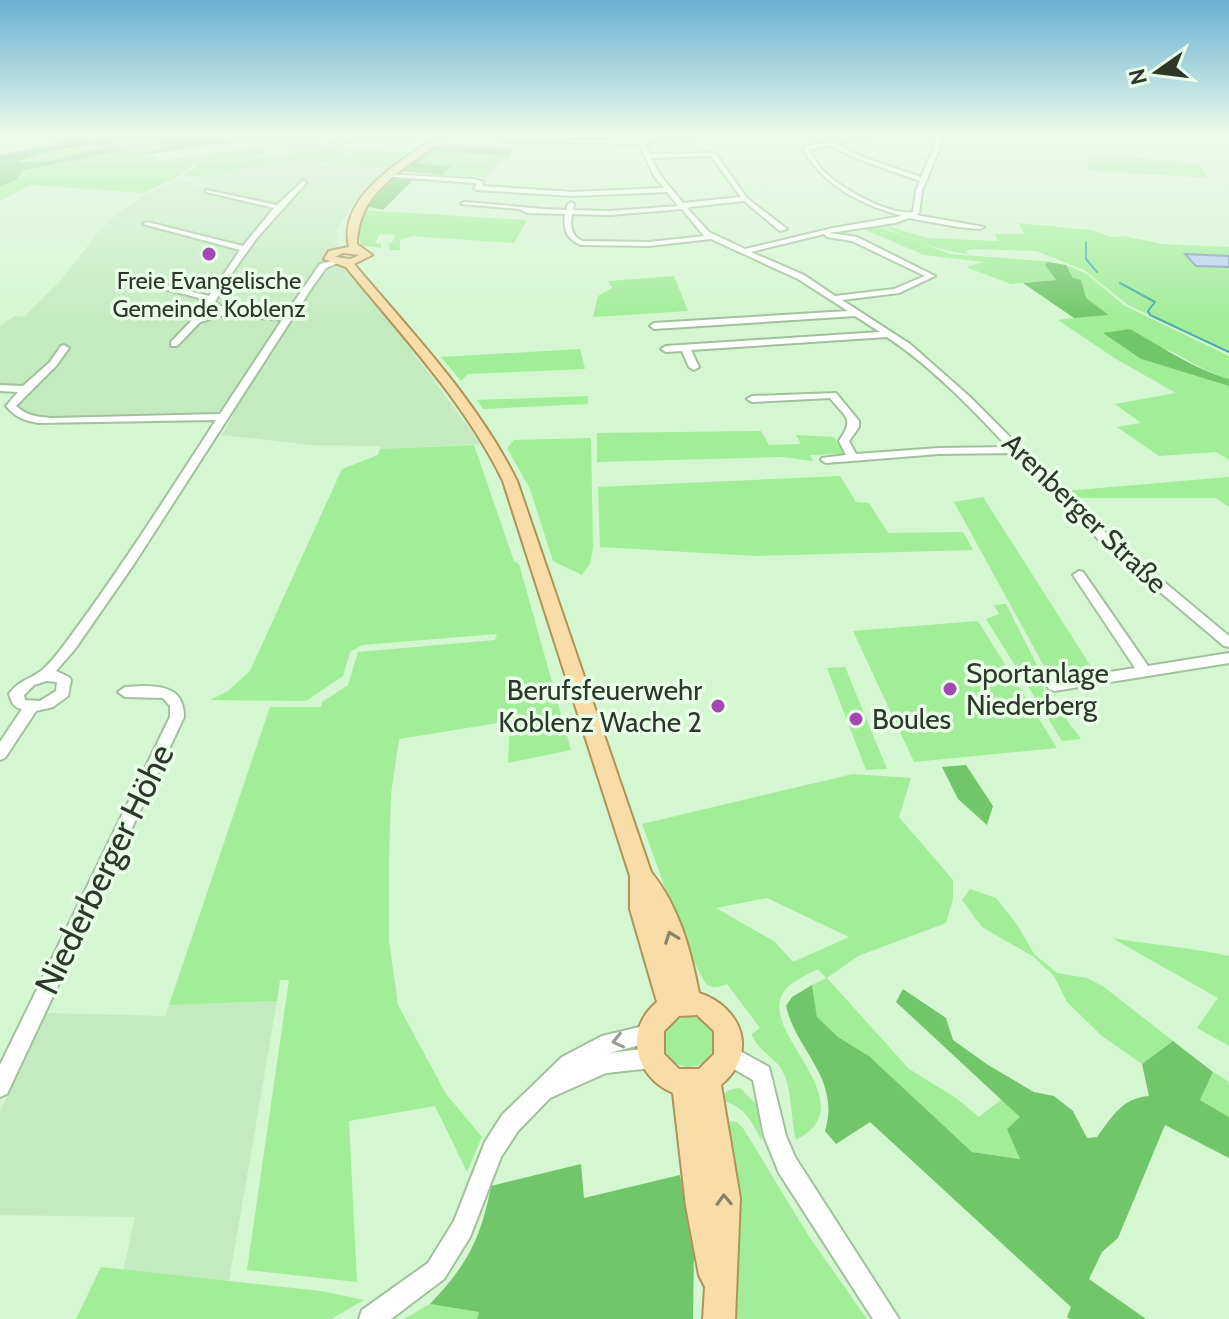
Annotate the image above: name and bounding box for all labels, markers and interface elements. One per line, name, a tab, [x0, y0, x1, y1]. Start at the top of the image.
north arrow	[1117, 32, 1197, 112]
text: N	[1123, 66, 1153, 88]
marker: Freie Evangelische Gemeinde Koblenz	[200, 245, 218, 263]
place label: Freie Evangelische Gemeinde Koblenz	[113, 266, 306, 323]
street label: Arenberger Straße	[996, 426, 1174, 600]
place label: Sportanlage Niederberg	[966, 656, 1109, 722]
place label: Berufsfeuerwehr Koblenz Wache 2	[498, 673, 702, 739]
marker: Sportanlage Niederberg	[941, 680, 959, 698]
marker: Berufsfeuerwehr Koblenz Wache 2	[709, 697, 727, 715]
place label: Boules	[872, 702, 951, 736]
marker: Boules	[847, 710, 865, 728]
street label: Niederberger Höhe	[25, 737, 183, 1001]
one-way arrow	[664, 931, 680, 945]
one-way arrow	[612, 1032, 625, 1049]
one-way arrow	[715, 1193, 732, 1206]

